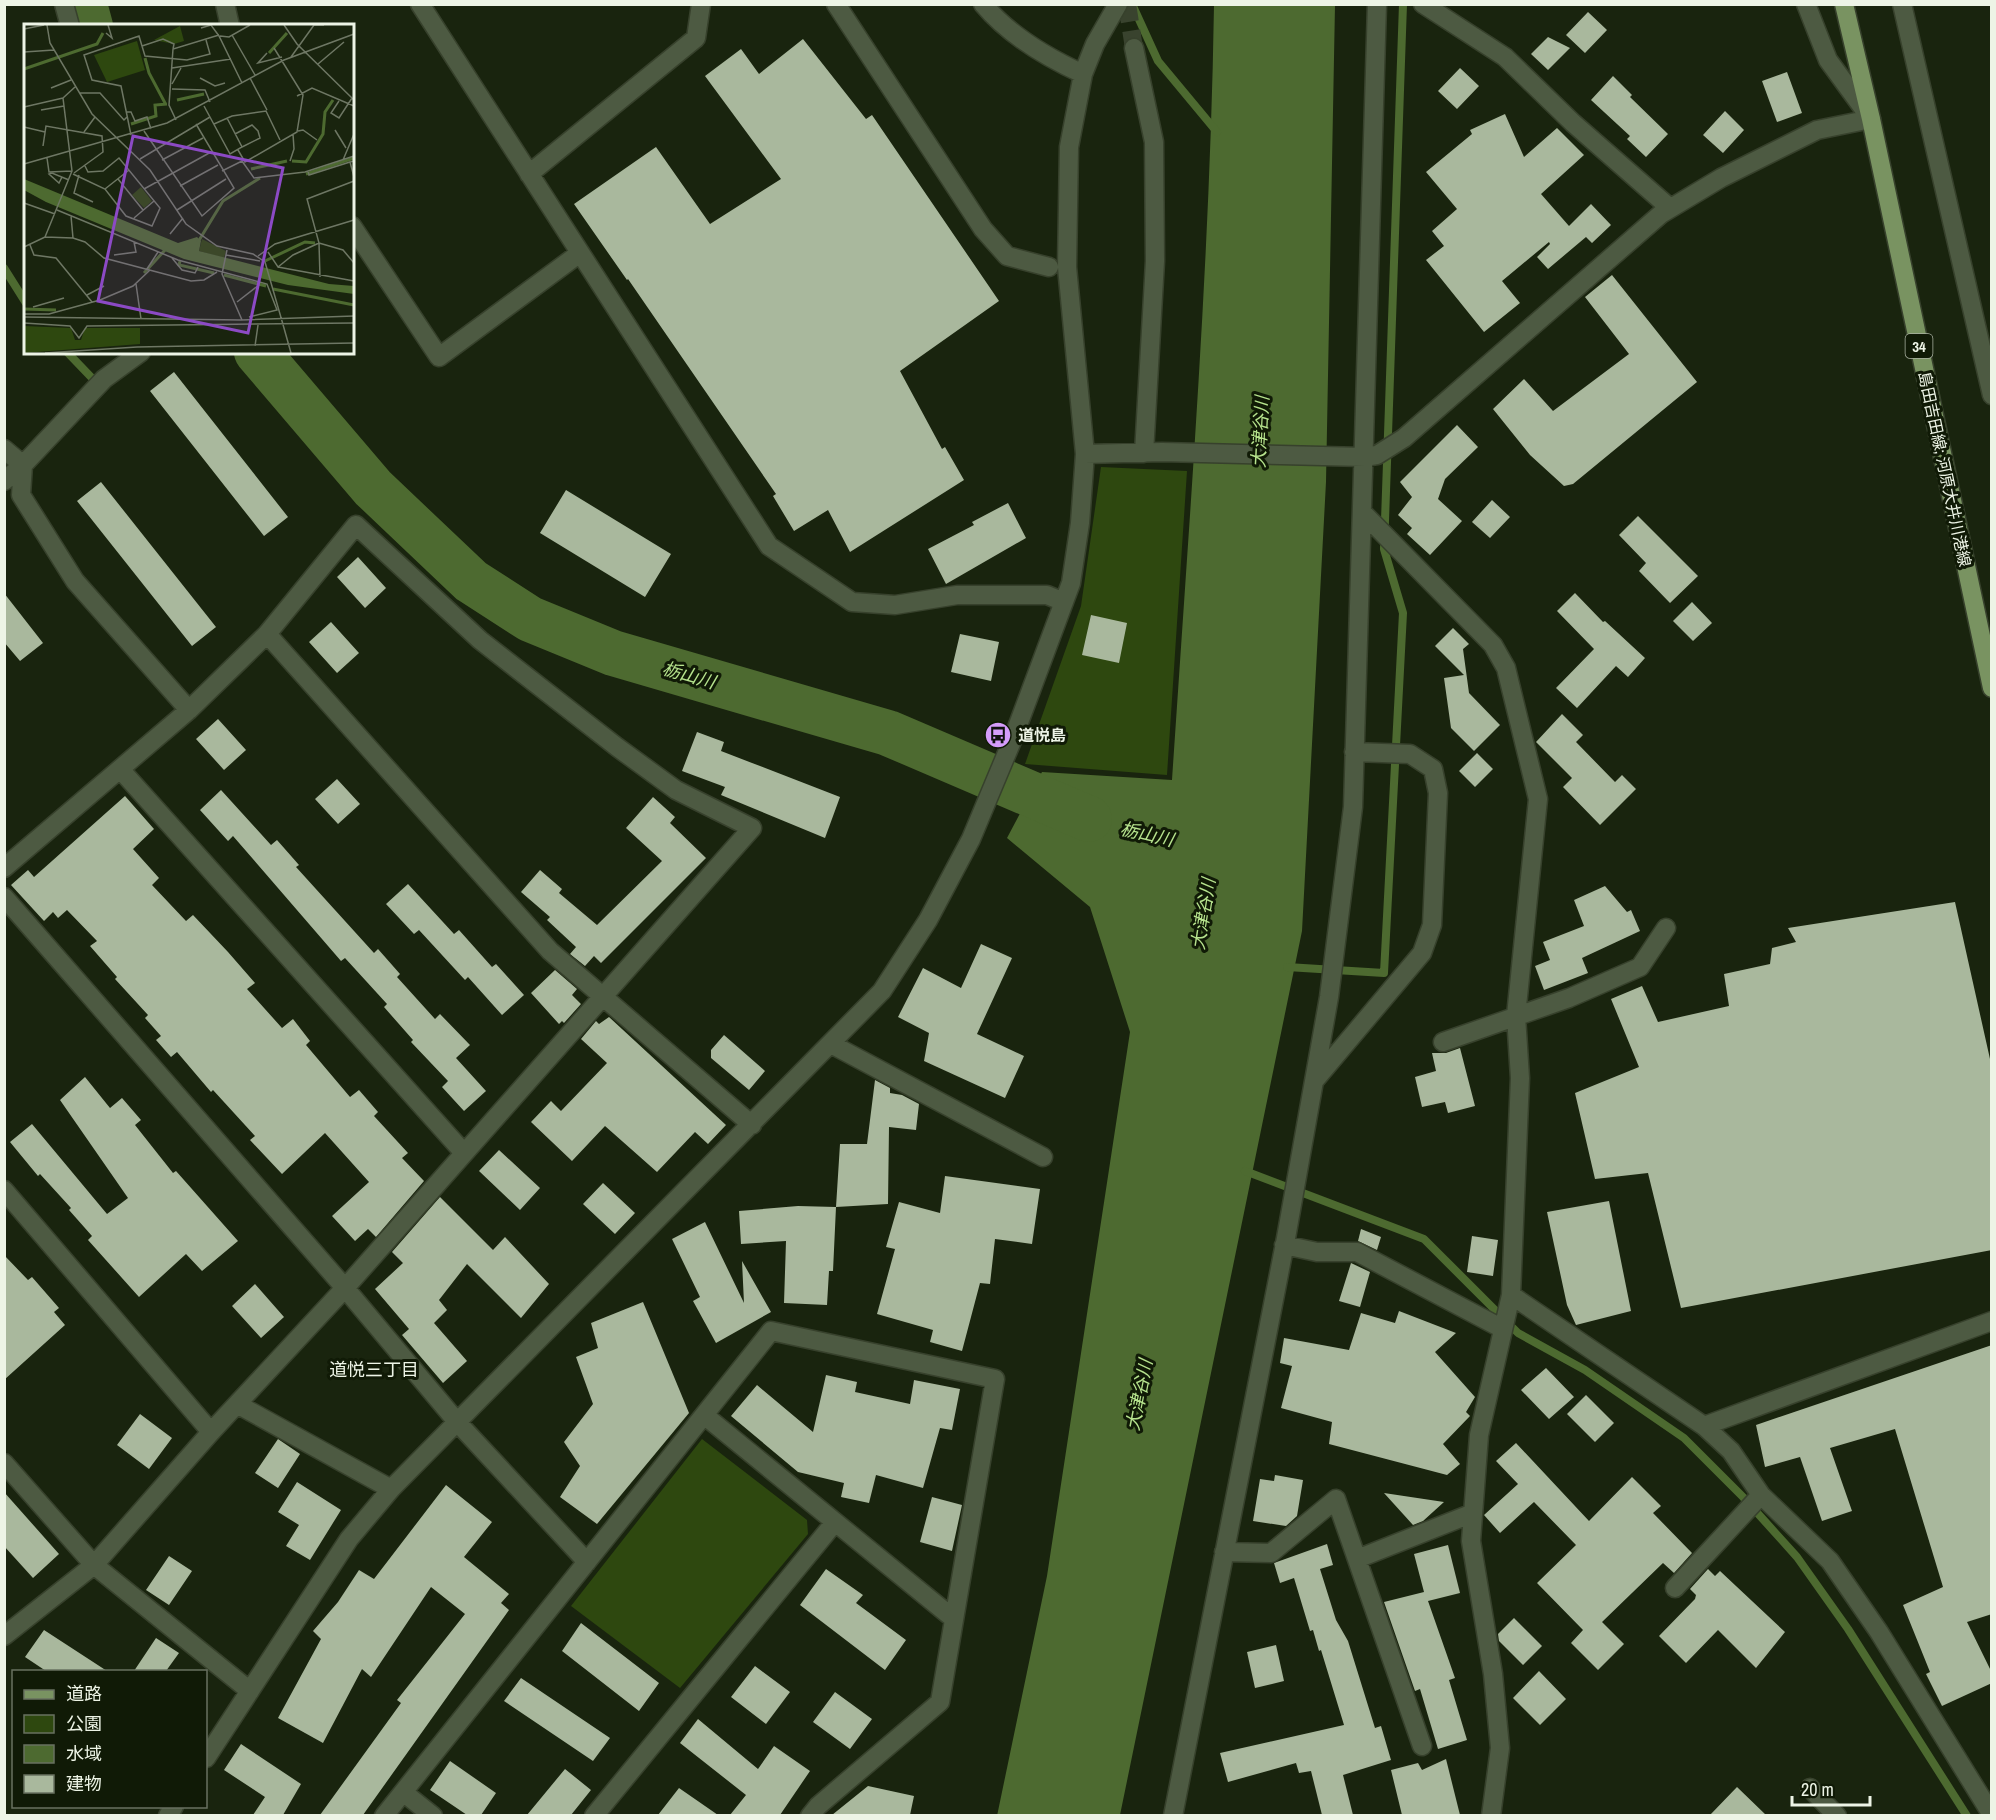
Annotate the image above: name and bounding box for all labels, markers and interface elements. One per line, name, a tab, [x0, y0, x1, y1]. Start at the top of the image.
inset map	[24, 24, 354, 354]
road number: 34	[1906, 334, 1932, 358]
street label: 島田吉田線; 河原大井川港線	[1914, 369, 1976, 569]
water label: 大津谷川	[1246, 393, 1274, 469]
water label: 栃山川	[660, 656, 720, 695]
bus stop icon: 道悦島	[983, 720, 1013, 750]
place label: 道悦島	[1018, 724, 1066, 746]
water label: 栃山川	[1118, 816, 1178, 853]
water label: 大津谷川	[1185, 875, 1221, 952]
water label: 大津谷川	[1120, 1355, 1159, 1433]
district label: 道悦三丁目	[329, 1357, 419, 1382]
legend	[12, 1670, 207, 1808]
text: 道路	[66, 1681, 102, 1706]
text: 公園	[66, 1711, 102, 1736]
text: 水域	[66, 1741, 102, 1766]
scale bar	[1792, 1769, 1870, 1807]
text: 建物	[66, 1771, 102, 1796]
text: 20 m	[1801, 1777, 1834, 1802]

